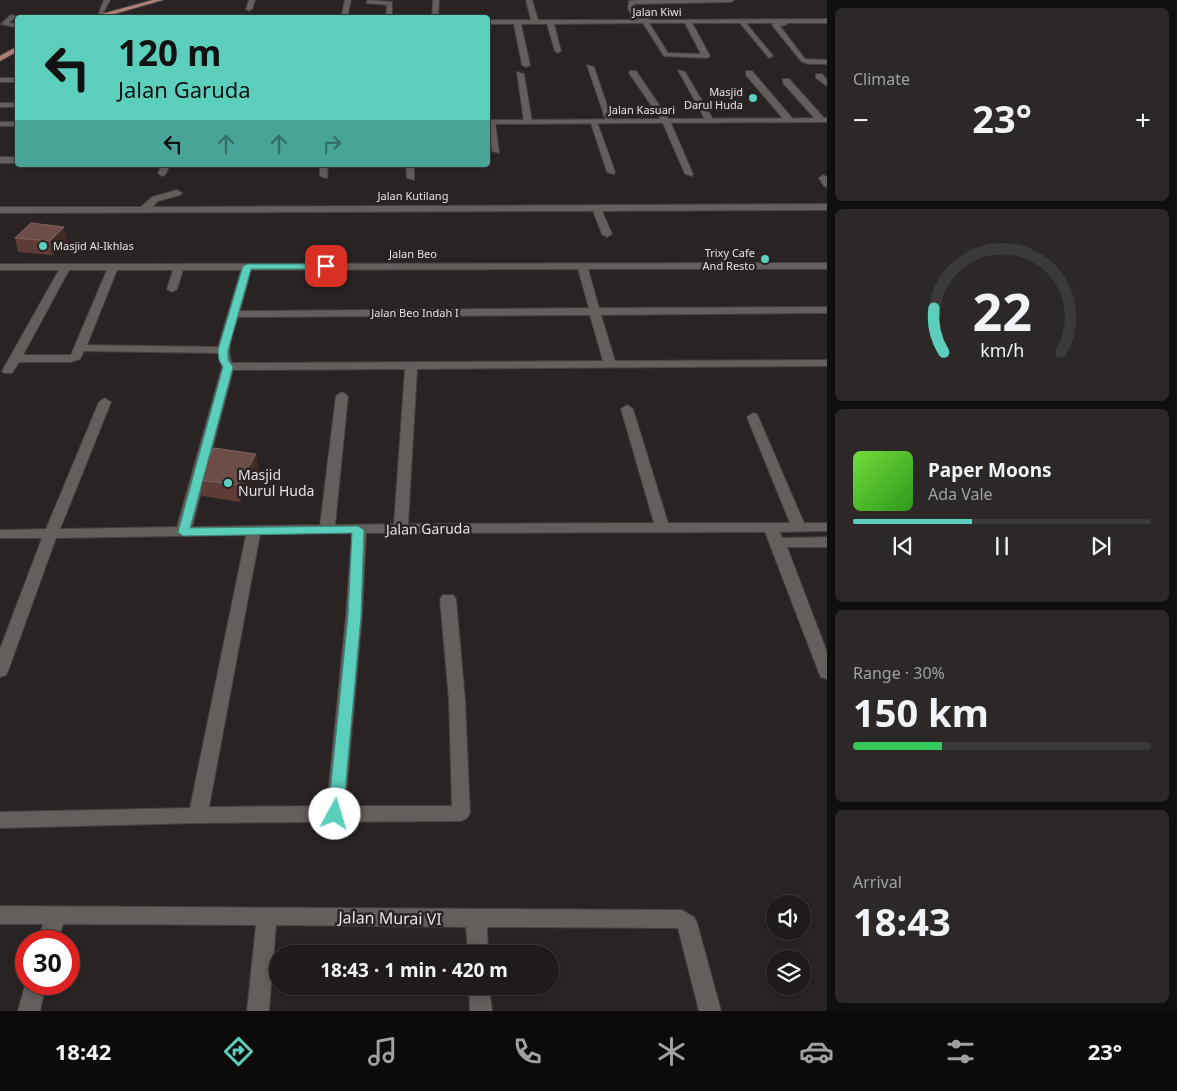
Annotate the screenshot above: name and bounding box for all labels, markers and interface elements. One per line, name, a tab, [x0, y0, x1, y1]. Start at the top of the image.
street label: Jalan Kiwi	[632, 4, 681, 19]
text: 120 m	[118, 29, 221, 76]
icon: left	[35, 35, 100, 100]
text: Climate	[853, 68, 910, 90]
text: Jalan Garuda	[118, 74, 251, 104]
place label: Masjid Darul Huda	[684, 84, 743, 112]
marker: Masjid Darul Huda	[747, 92, 759, 104]
text: 23°	[972, 92, 1032, 144]
text: −	[853, 100, 869, 138]
text: +	[1135, 100, 1151, 138]
street label: Jalan Kasuari	[608, 102, 675, 117]
icon: left	[159, 130, 187, 158]
icon: ahead	[212, 130, 240, 158]
icon: ahead	[265, 130, 293, 158]
icon: right	[318, 130, 346, 158]
street label: Jalan Kutilang	[377, 188, 448, 203]
place label: Masjid Al-Ikhlas	[53, 238, 134, 253]
marker: Masjid Al-Ikhlas	[37, 240, 49, 252]
pin	[305, 245, 347, 287]
place label: Trixy Cafe And Resto	[703, 245, 755, 273]
street label: Jalan Beo	[388, 246, 437, 261]
icon: arrive	[312, 252, 340, 280]
marker: Trixy Cafe And Resto	[759, 253, 771, 265]
text: 22	[972, 275, 1032, 346]
street label: Jalan Beo Indah I	[370, 305, 459, 320]
text: km/h	[980, 338, 1024, 362]
text: Paper Moons	[928, 457, 1052, 483]
place label: Masjid Nurul Huda	[238, 465, 314, 500]
marker: Masjid Nurul Huda	[222, 477, 234, 489]
text: Ada Vale	[928, 483, 993, 505]
street label: Jalan Garuda	[384, 518, 470, 539]
icon: previous	[889, 532, 917, 560]
icon: pause	[988, 532, 1016, 560]
icon: next	[1087, 532, 1115, 560]
text: Range · 30%	[853, 662, 945, 684]
text: 150 km	[853, 686, 989, 738]
position arrow	[308, 787, 360, 839]
text: Arrival	[853, 871, 902, 893]
map controls	[766, 895, 811, 995]
button: sound	[766, 895, 811, 940]
text: 18:43	[853, 895, 951, 947]
street label: Jalan Murai VI	[336, 906, 442, 930]
speed limit sign: 30	[15, 930, 80, 995]
button: layers	[766, 950, 811, 995]
text: 18:43 · 1 min · 420 m	[320, 957, 508, 983]
icon: directions	[221, 1034, 256, 1069]
icon: music	[365, 1034, 400, 1069]
icon: phone	[510, 1034, 545, 1069]
icon: climate	[654, 1034, 689, 1069]
icon: car	[799, 1034, 834, 1069]
icon: filters	[943, 1034, 978, 1069]
text: 18:42	[55, 1036, 111, 1066]
text: 23°	[1088, 1036, 1122, 1066]

